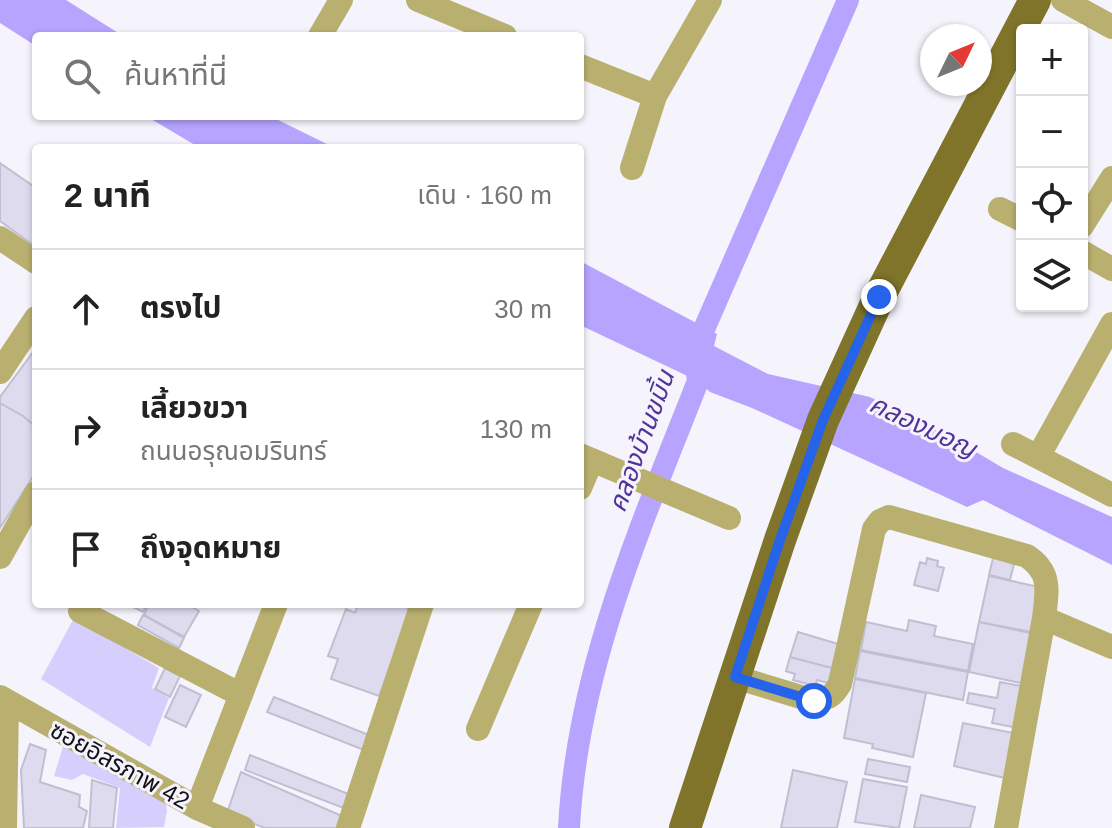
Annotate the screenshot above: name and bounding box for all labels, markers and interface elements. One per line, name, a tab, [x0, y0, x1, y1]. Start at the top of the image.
north arrow	[920, 24, 992, 96]
map controls	[1016, 24, 1088, 312]
button: +	[1016, 24, 1088, 96]
search box	[32, 32, 584, 120]
icon: search	[60, 54, 104, 98]
text: ค้นหาที่นี่	[124, 58, 227, 91]
button: −	[1016, 96, 1088, 168]
button: locate	[1016, 168, 1088, 240]
text: 2 นาที	[64, 176, 151, 214]
text: เดิน · 160 m	[417, 180, 552, 210]
button: layers	[1016, 240, 1088, 312]
route end	[861, 279, 897, 315]
icon: ahead	[64, 287, 108, 331]
text: ตรงไป	[140, 291, 222, 324]
text: 30 m	[494, 294, 552, 324]
water label: คลองบ้านขมิ้น	[600, 364, 681, 516]
water label: คลองมอญ	[865, 388, 982, 464]
text: เลี้ยวขวา	[140, 391, 248, 424]
icon: right	[64, 407, 108, 451]
text: 130 m	[480, 414, 552, 444]
text: ถนนอรุณอมรินทร์	[140, 436, 327, 466]
icon: arrive	[64, 527, 108, 571]
text: ถึงจุดหมาย	[140, 531, 281, 564]
route start	[796, 683, 832, 719]
street label: ซอยอิสรภาพ 42	[46, 716, 194, 814]

